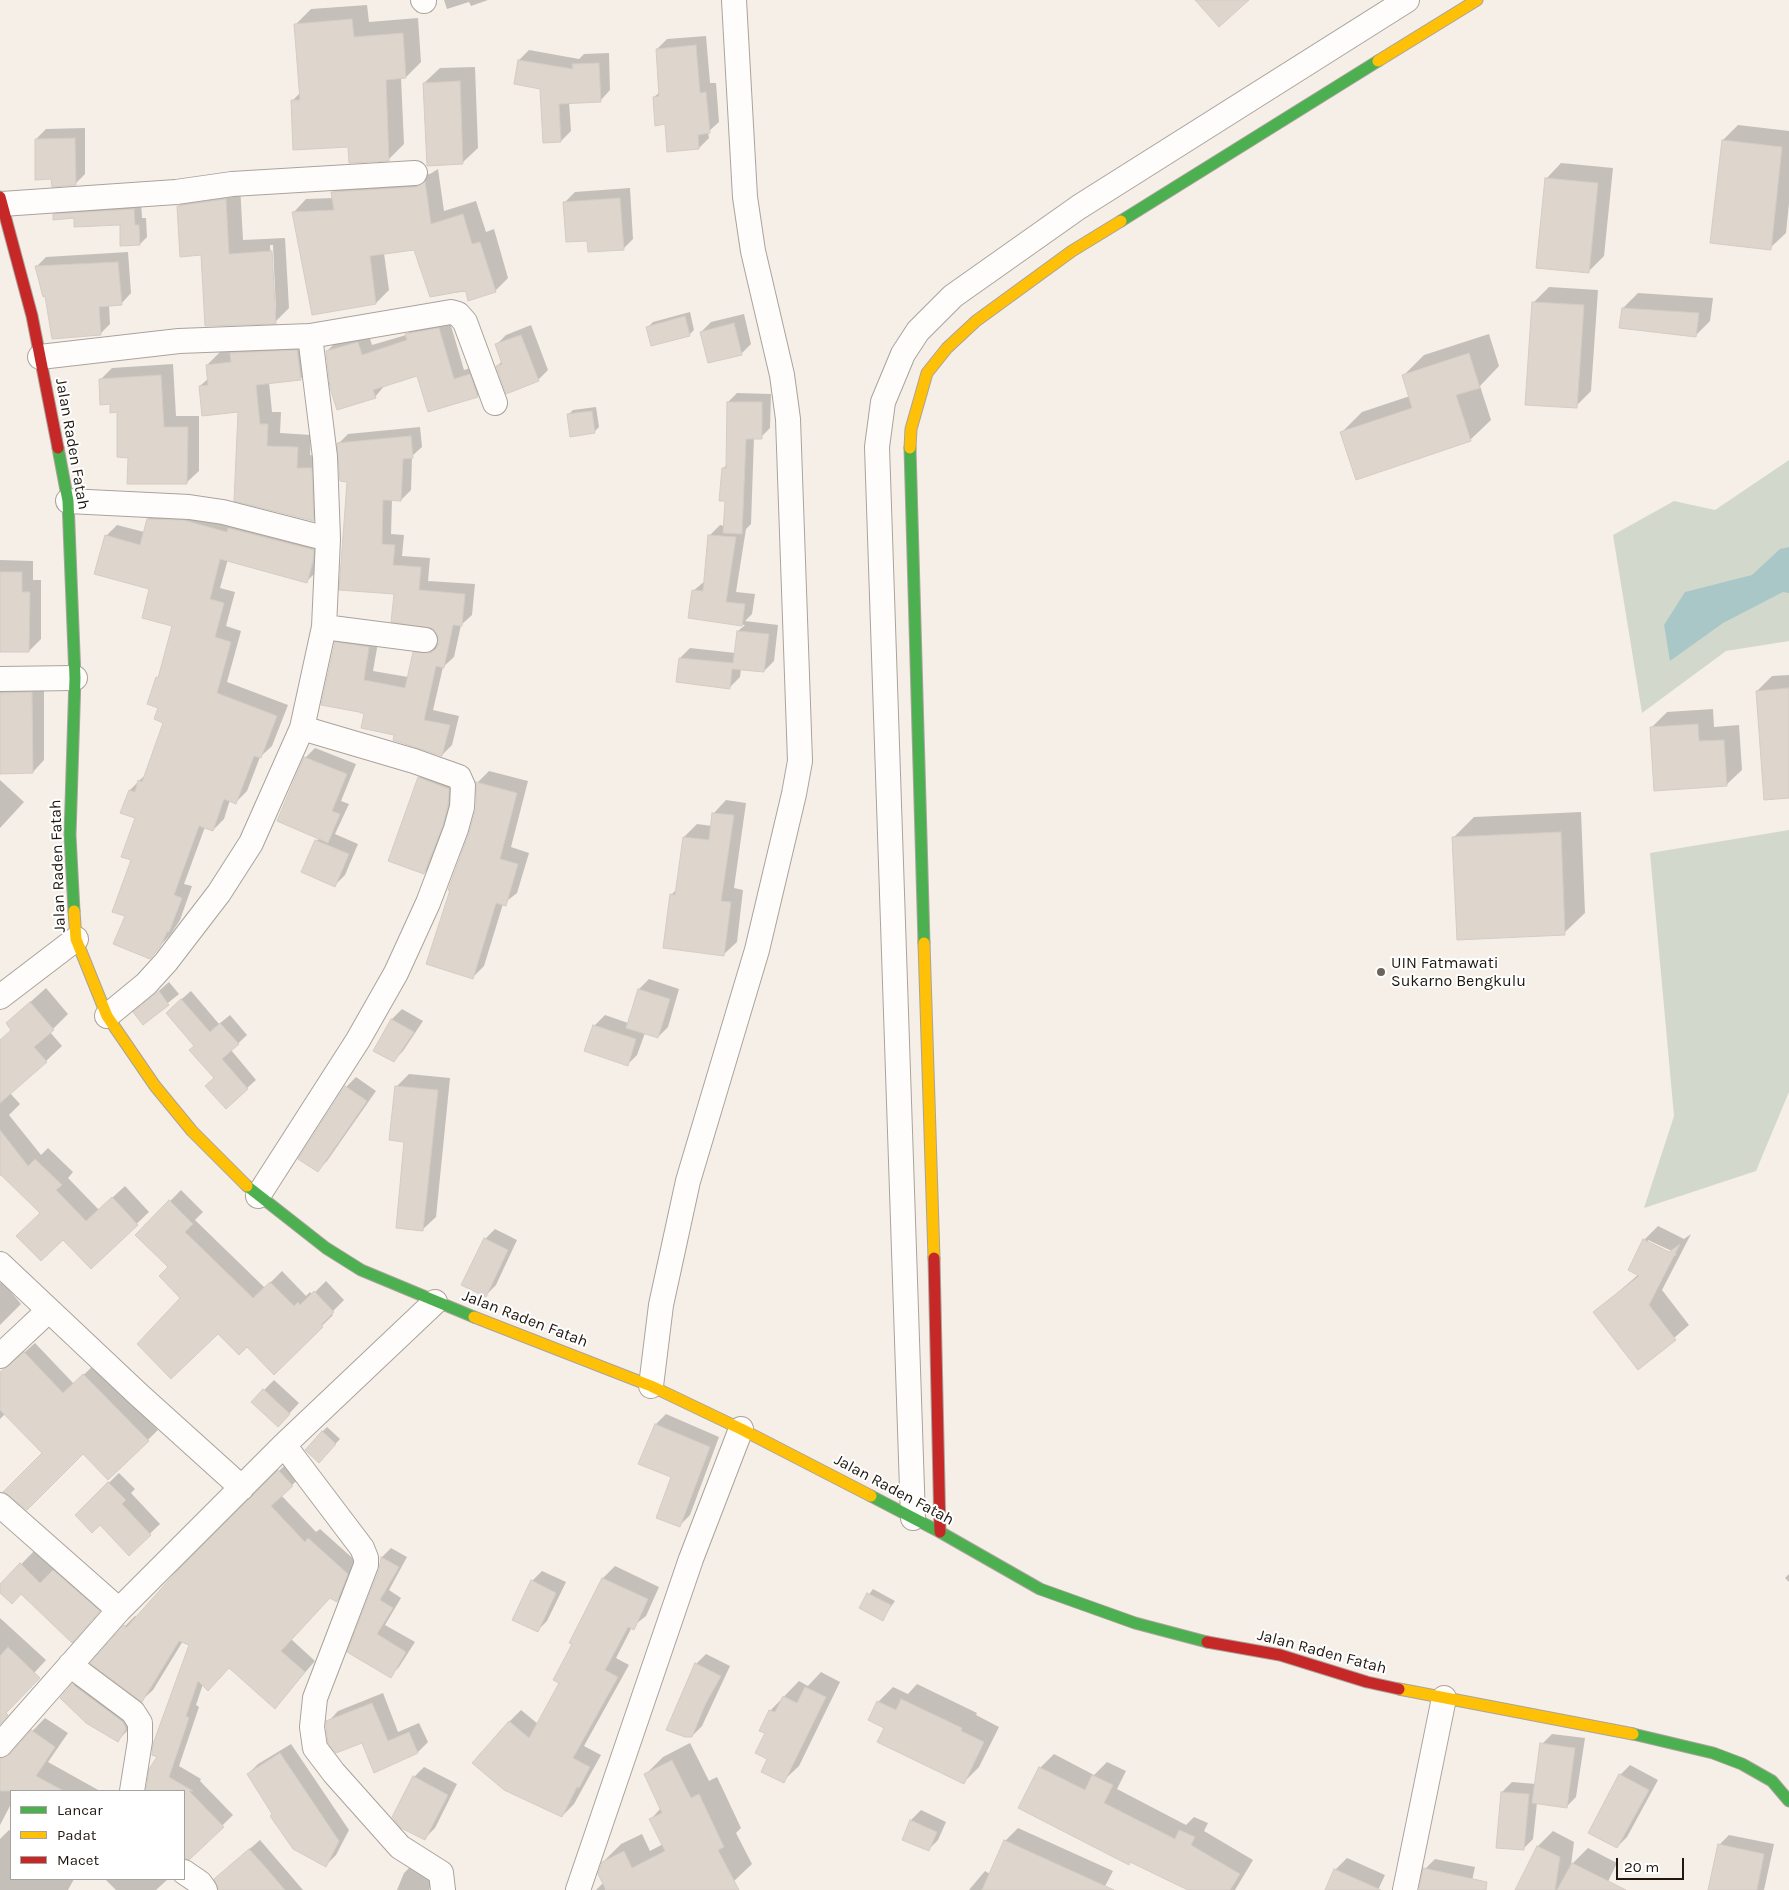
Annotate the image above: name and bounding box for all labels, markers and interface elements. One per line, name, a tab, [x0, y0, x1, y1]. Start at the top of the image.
street label: Jalan Raden Fatah	[51, 377, 93, 511]
street label: Jalan Raden Fatah	[46, 799, 70, 933]
place label: UIN Fatmawati Sukarno Bengkulu	[1391, 953, 1526, 991]
marker: UIN Fatmawati Sukarno Bengkulu	[1375, 966, 1387, 978]
street label: Jalan Raden Fatah	[459, 1286, 591, 1352]
street label: Jalan Raden Fatah	[831, 1450, 957, 1530]
street label: Jalan Raden Fatah	[1255, 1626, 1389, 1678]
legend	[10, 1790, 185, 1880]
text: Lancar	[57, 1801, 103, 1819]
text: Padat	[57, 1826, 96, 1844]
scale bar	[1619, 1848, 1686, 1880]
text: Macet	[57, 1851, 99, 1869]
text: 20 m	[1624, 1858, 1659, 1876]

